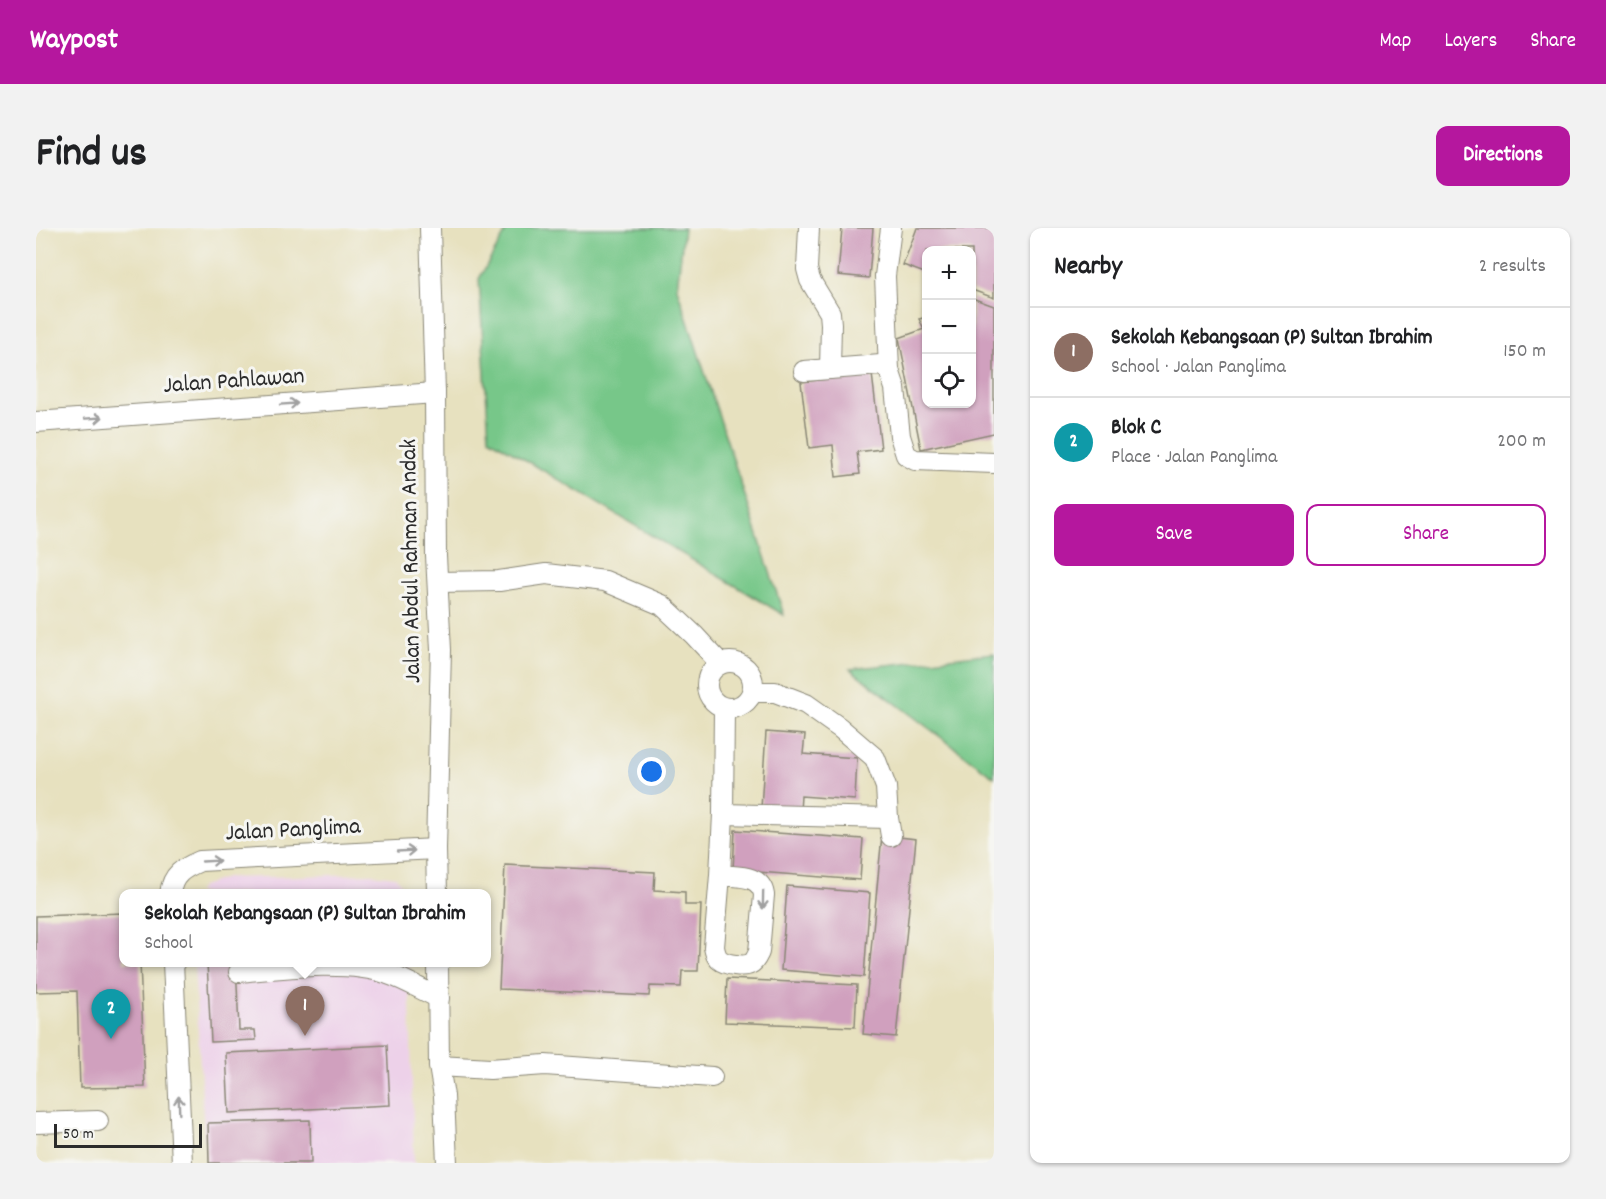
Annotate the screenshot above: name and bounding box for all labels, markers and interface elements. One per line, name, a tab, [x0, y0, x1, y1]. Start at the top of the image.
text: Waypost	[30, 22, 118, 62]
text: Map	[1380, 27, 1411, 57]
text: Layers	[1444, 27, 1497, 57]
text: Share	[1530, 27, 1576, 57]
text: Find us	[36, 126, 147, 186]
button: Directions	[1436, 126, 1570, 186]
map controls	[922, 246, 976, 408]
button: +	[922, 246, 976, 300]
text: Nearby	[1054, 249, 1122, 286]
text: 2 results	[1479, 253, 1546, 281]
button: −	[922, 300, 976, 354]
text: Sekolah Kebangsaan (P) Sultan Ibrahim	[1111, 323, 1433, 354]
text: 1	[1071, 338, 1076, 366]
text: 150 m	[1503, 338, 1546, 366]
button: locate	[922, 354, 976, 408]
text: School · Jalan Panglima	[1111, 354, 1286, 382]
street label: Jalan Pahlawan	[162, 360, 306, 404]
one-way arrow	[278, 398, 298, 409]
one-way arrow	[84, 412, 104, 423]
text: Blok C	[1111, 413, 1161, 444]
text: 2	[1069, 428, 1078, 456]
text: 200 m	[1497, 428, 1546, 456]
street label: Jalan Abdul Rahman Andak	[393, 438, 431, 684]
text: Place · Jalan Panglima	[1111, 444, 1277, 472]
button: Save	[1054, 504, 1294, 566]
button: Share	[1306, 504, 1546, 566]
your location	[637, 757, 666, 786]
street label: Jalan Panglima	[225, 810, 362, 852]
one-way arrow	[396, 845, 416, 856]
one-way arrow	[201, 855, 221, 866]
popup	[119, 889, 491, 967]
one-way arrow	[757, 889, 769, 909]
text: Sekolah Kebangsaan (P) Sultan Ibrahim	[144, 899, 466, 930]
text: School	[144, 930, 193, 958]
pin: 1	[286, 986, 324, 1036]
pin: 2	[92, 990, 130, 1039]
one-way arrow	[174, 1095, 185, 1115]
scale bar	[54, 1121, 202, 1148]
text: 50 m	[63, 1123, 94, 1146]

